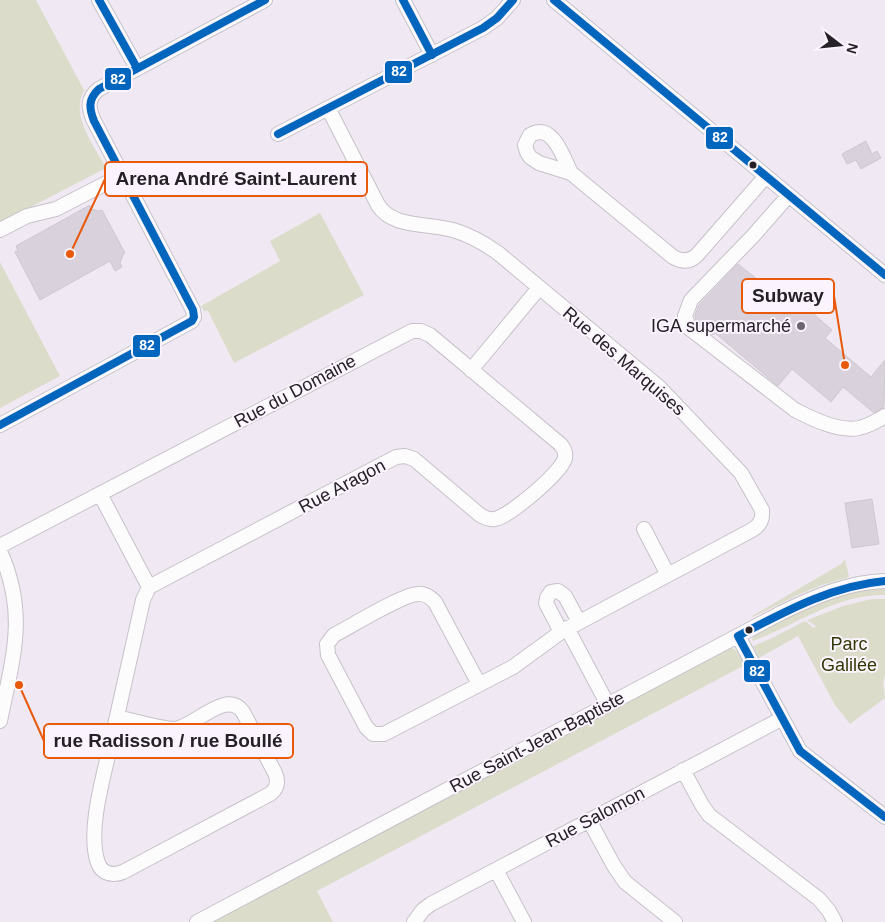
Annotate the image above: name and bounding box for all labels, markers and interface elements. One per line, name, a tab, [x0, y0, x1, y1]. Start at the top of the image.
north arrow	[815, 20, 865, 70]
text: N	[843, 42, 862, 56]
line badge: 82	[384, 60, 413, 84]
text: 82	[391, 63, 407, 79]
line badge: 82	[104, 67, 132, 91]
text: 82	[110, 71, 126, 87]
line badge: 82	[705, 126, 734, 150]
text: 82	[712, 129, 728, 145]
unlabelled marker	[748, 160, 758, 170]
callout: Arena André Saint-Laurent	[105, 162, 367, 196]
text: Arena André Saint-Laurent	[115, 168, 357, 189]
callout: Subway	[742, 279, 834, 313]
text: Subway	[752, 285, 824, 306]
street label: Rue des Marquises	[559, 303, 689, 419]
place label: IGA supermarché	[651, 316, 791, 336]
marker: IGA supermarché	[795, 320, 807, 332]
line badge: 82	[132, 334, 161, 358]
text: 82	[139, 337, 155, 353]
street label: Rue du Domaine	[231, 350, 359, 432]
street label: Rue Aragon	[295, 455, 389, 517]
unlabelled marker	[744, 625, 754, 635]
park label: Parc Galilée	[821, 634, 877, 675]
line badge: 82	[743, 659, 771, 683]
text: 82	[749, 663, 765, 679]
street label: Rue Saint-Jean-Baptiste	[446, 687, 628, 797]
callout: rue Radisson / rue Boullé	[44, 724, 293, 758]
text: rue Radisson / rue Boullé	[53, 730, 283, 751]
street label: Rue Salomon	[542, 783, 648, 851]

